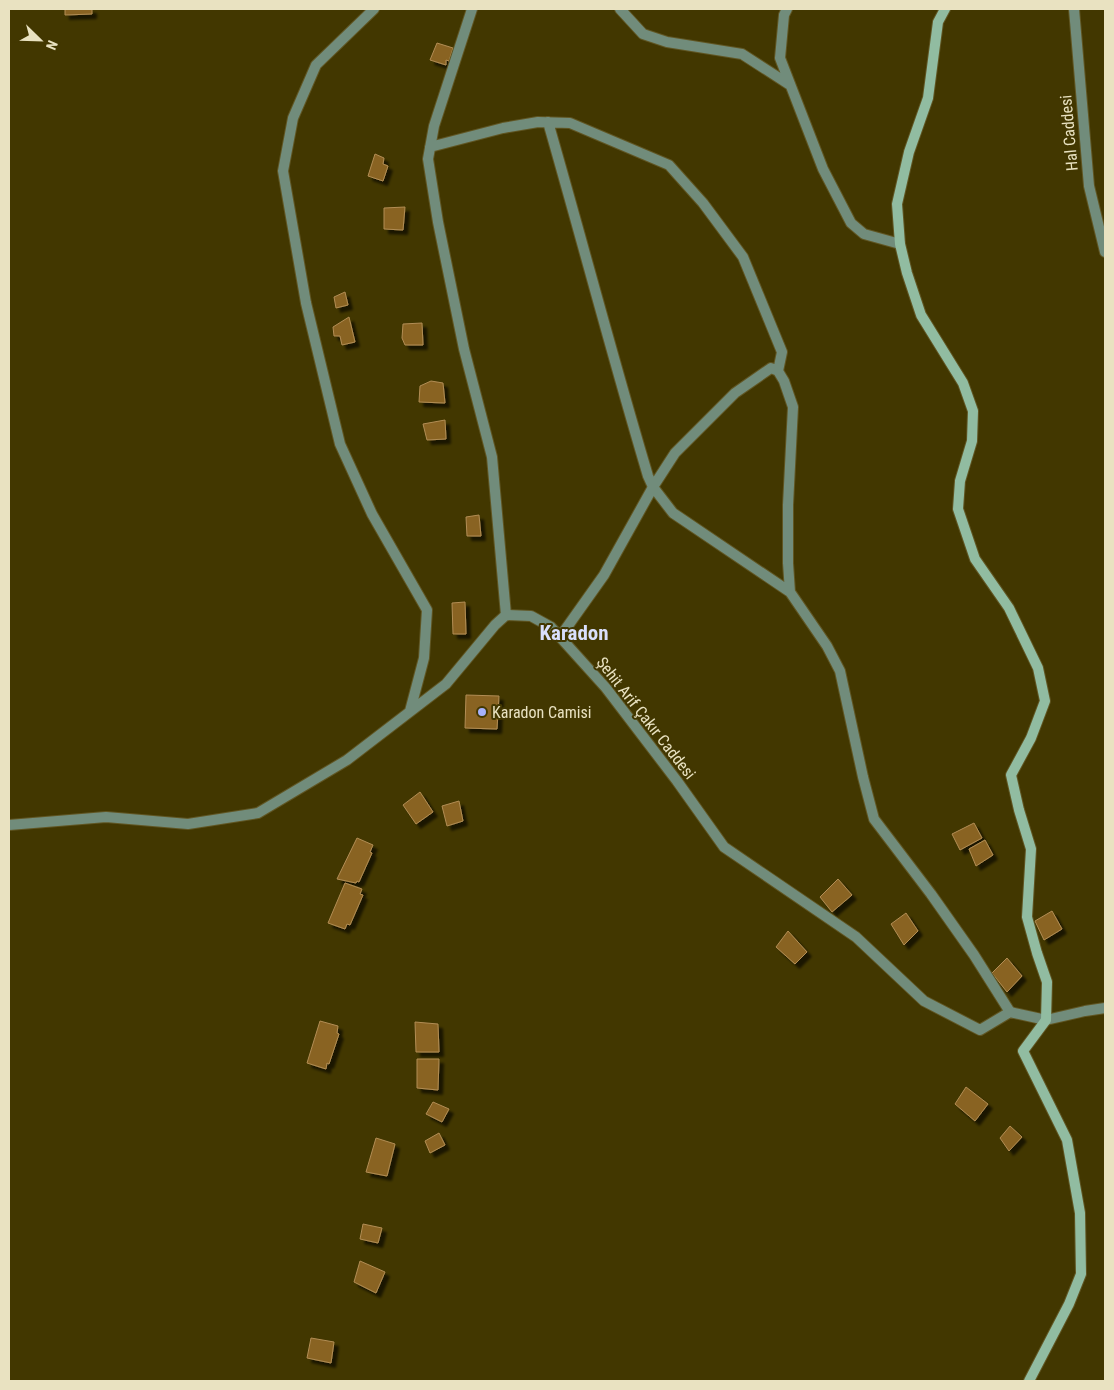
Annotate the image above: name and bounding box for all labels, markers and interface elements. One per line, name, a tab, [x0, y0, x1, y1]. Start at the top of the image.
north arrow	[15, 15, 65, 65]
text: N	[43, 38, 61, 52]
street label: Hal Caddesi	[1056, 94, 1082, 172]
district label: Karadon	[539, 621, 609, 645]
street label: Şehit Arif Çakır Caddesi	[593, 653, 699, 783]
place label: Karadon Camisi	[492, 703, 591, 722]
marker: Karadon Camisi	[476, 706, 488, 718]

